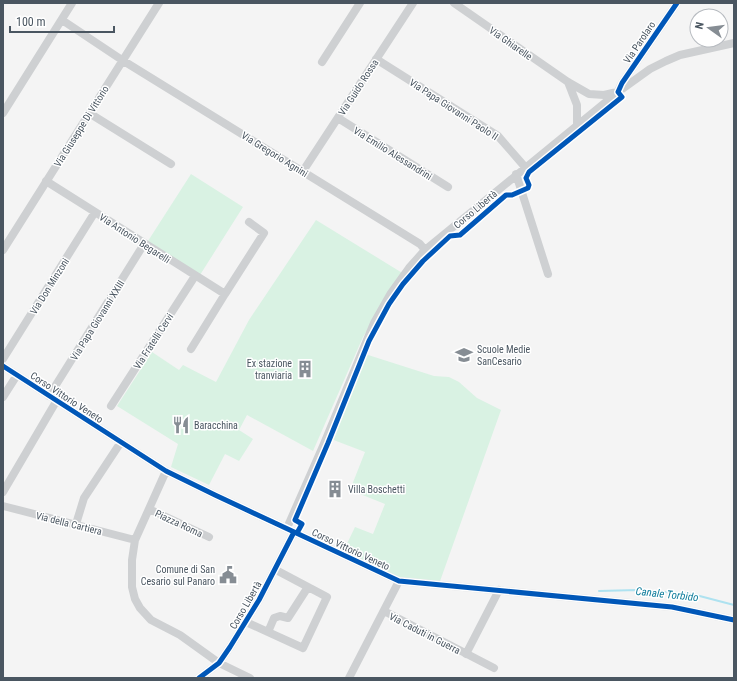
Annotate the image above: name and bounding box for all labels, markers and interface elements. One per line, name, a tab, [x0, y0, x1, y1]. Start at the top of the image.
scale bar	[10, 8, 114, 34]
north arrow	[689, 8, 729, 48]
text: 100 m	[16, 15, 46, 29]
street label: Via Parolaro	[621, 19, 657, 65]
text: N	[693, 21, 707, 31]
street label: Via Ghiarelle	[487, 25, 534, 62]
street label: Via Guido Rossa	[336, 57, 381, 117]
street label: Via Papa Giovanni Paolo II	[407, 77, 500, 142]
street label: Via Giuseppe Di Vittorio	[52, 84, 111, 169]
street label: Via Emilio Alessandrini	[351, 125, 434, 182]
street label: Via Gregorio Agnini	[240, 130, 310, 179]
street label: Corso Libertà	[451, 188, 499, 231]
street label: Via Antonio Begarelli	[97, 211, 172, 265]
street label: Via Don Minzoni	[28, 256, 71, 316]
street label: Via Papa Giovanni XXIII	[68, 278, 127, 362]
street label: Via Fratelli Cervi	[131, 311, 176, 371]
place label: Scuole Medie SanCesario	[477, 344, 530, 367]
school or university icon: Scuole Medie SanCesario	[454, 345, 474, 365]
place label: Ex stazione tranviaria	[247, 358, 292, 381]
building icon: Ex stazione tranviaria	[295, 359, 315, 379]
street label: Corso Vittorio Veneto	[28, 370, 105, 425]
restaurant icon: Baracchina	[171, 415, 191, 435]
place label: Baracchina	[194, 420, 238, 431]
building icon: Villa Boschetti	[325, 479, 345, 499]
place label: Villa Boschetti	[348, 484, 405, 495]
street label: Piazza Roma	[153, 508, 204, 539]
street label: Via della Cartiera	[35, 510, 103, 537]
street label: Corso Vittorio Veneto	[310, 527, 391, 572]
place label: Comune di San Cesario sul Panaro	[141, 564, 215, 587]
public building icon: Comune di San Cesario sul Panaro	[218, 565, 238, 585]
street label: Corso Libertà	[227, 579, 264, 631]
water label: Canale Torbido	[635, 585, 699, 604]
street label: Via Caduti in Guerra	[387, 611, 462, 656]

